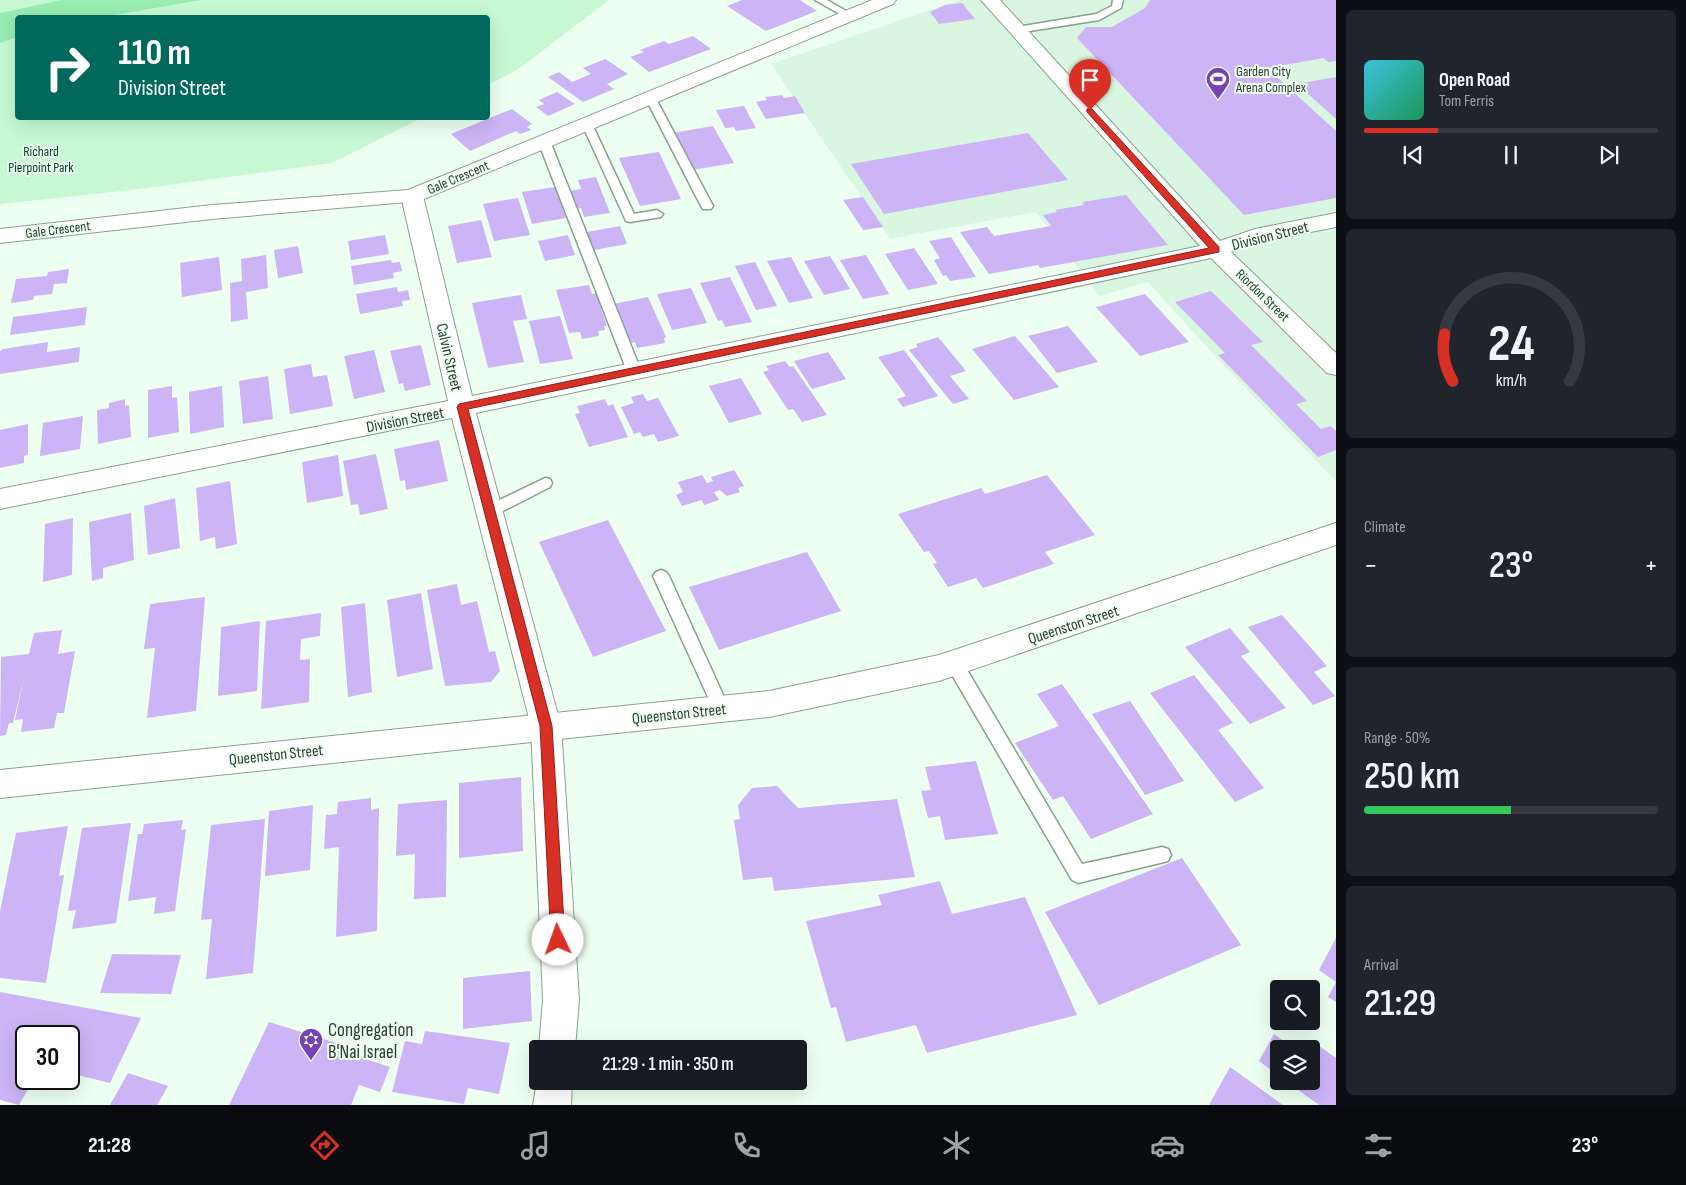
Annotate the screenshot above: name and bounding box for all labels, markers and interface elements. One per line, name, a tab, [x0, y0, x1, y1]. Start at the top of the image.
text: 110 m	[118, 32, 191, 75]
icon: right	[35, 35, 100, 100]
pin	[1069, 59, 1111, 110]
place label: Garden City Arena Complex	[1235, 63, 1307, 96]
icon: arrive	[1076, 66, 1104, 94]
sports icon: Garden City Arena Complex	[1205, 66, 1231, 100]
text: Open Road	[1439, 69, 1510, 92]
text: Division Street	[118, 75, 226, 102]
text: Tom Ferris	[1439, 92, 1494, 111]
icon: previous	[1399, 141, 1427, 169]
icon: pause	[1497, 141, 1525, 169]
icon: next	[1595, 141, 1623, 169]
park label: Richard Pierpoint Park	[8, 143, 74, 176]
street label: Gale Crescent	[425, 157, 492, 198]
street label: Gale Crescent	[25, 217, 92, 242]
street label: Division Street	[1230, 218, 1311, 255]
street label: Riordon Street	[1232, 266, 1293, 325]
text: 24	[1488, 313, 1534, 376]
street label: Calvin Street	[432, 322, 466, 393]
text: km/h	[1496, 370, 1526, 391]
street label: Division Street	[365, 404, 446, 437]
text: Climate	[1364, 518, 1406, 537]
text: 23°	[1489, 543, 1533, 588]
text: −	[1364, 549, 1378, 582]
text: +	[1644, 549, 1658, 582]
street label: Queenston Street	[1026, 602, 1121, 649]
street label: Queenston Street	[631, 700, 727, 729]
text: Range · 50%	[1364, 729, 1430, 748]
street label: Queenston Street	[228, 741, 324, 770]
text: 250 km	[1364, 754, 1460, 799]
position arrow	[531, 913, 583, 965]
text: Arrival	[1364, 956, 1398, 975]
map controls	[1270, 980, 1320, 1090]
button: search	[1270, 980, 1320, 1030]
text: 21:29	[1364, 981, 1436, 1026]
place label: Congregation B'Nai Israel	[328, 1019, 413, 1064]
speed limit sign: 30	[15, 1025, 80, 1090]
synagogue icon: Congregation B'Nai Israel	[298, 1027, 324, 1061]
button: layers	[1270, 1040, 1320, 1090]
text: 21:29 · 1 min · 350 m	[602, 1053, 734, 1076]
icon: directions	[307, 1128, 342, 1163]
icon: music	[518, 1128, 553, 1163]
icon: phone	[729, 1128, 764, 1163]
icon: climate	[939, 1128, 974, 1163]
icon: car	[1150, 1128, 1185, 1163]
icon: filters	[1361, 1128, 1396, 1163]
text: 21:28	[88, 1132, 131, 1159]
text: 23°	[1572, 1132, 1598, 1159]

